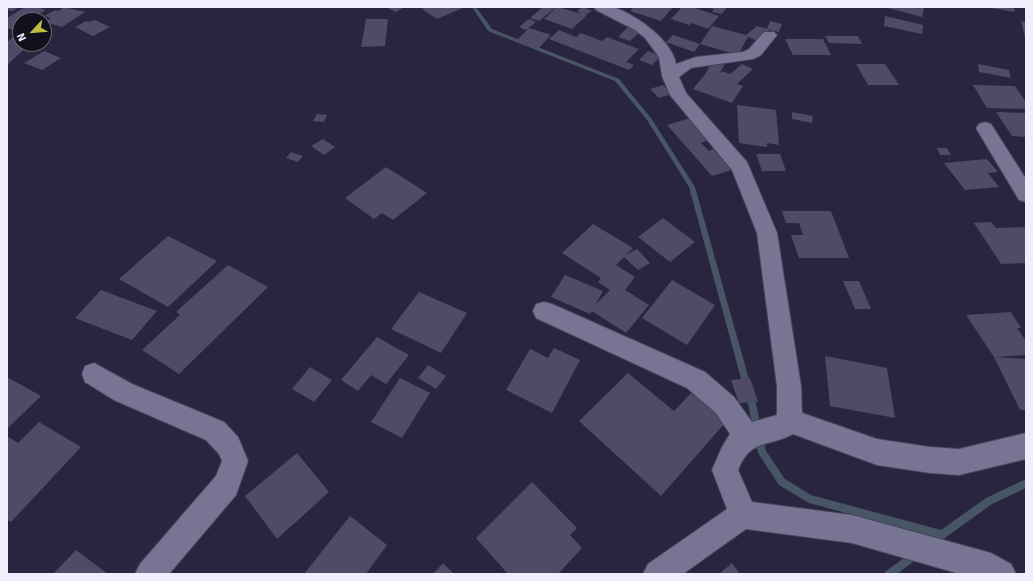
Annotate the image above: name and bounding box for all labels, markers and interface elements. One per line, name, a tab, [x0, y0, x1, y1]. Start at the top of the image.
north arrow	[12, 12, 52, 52]
text: N	[14, 31, 29, 43]

